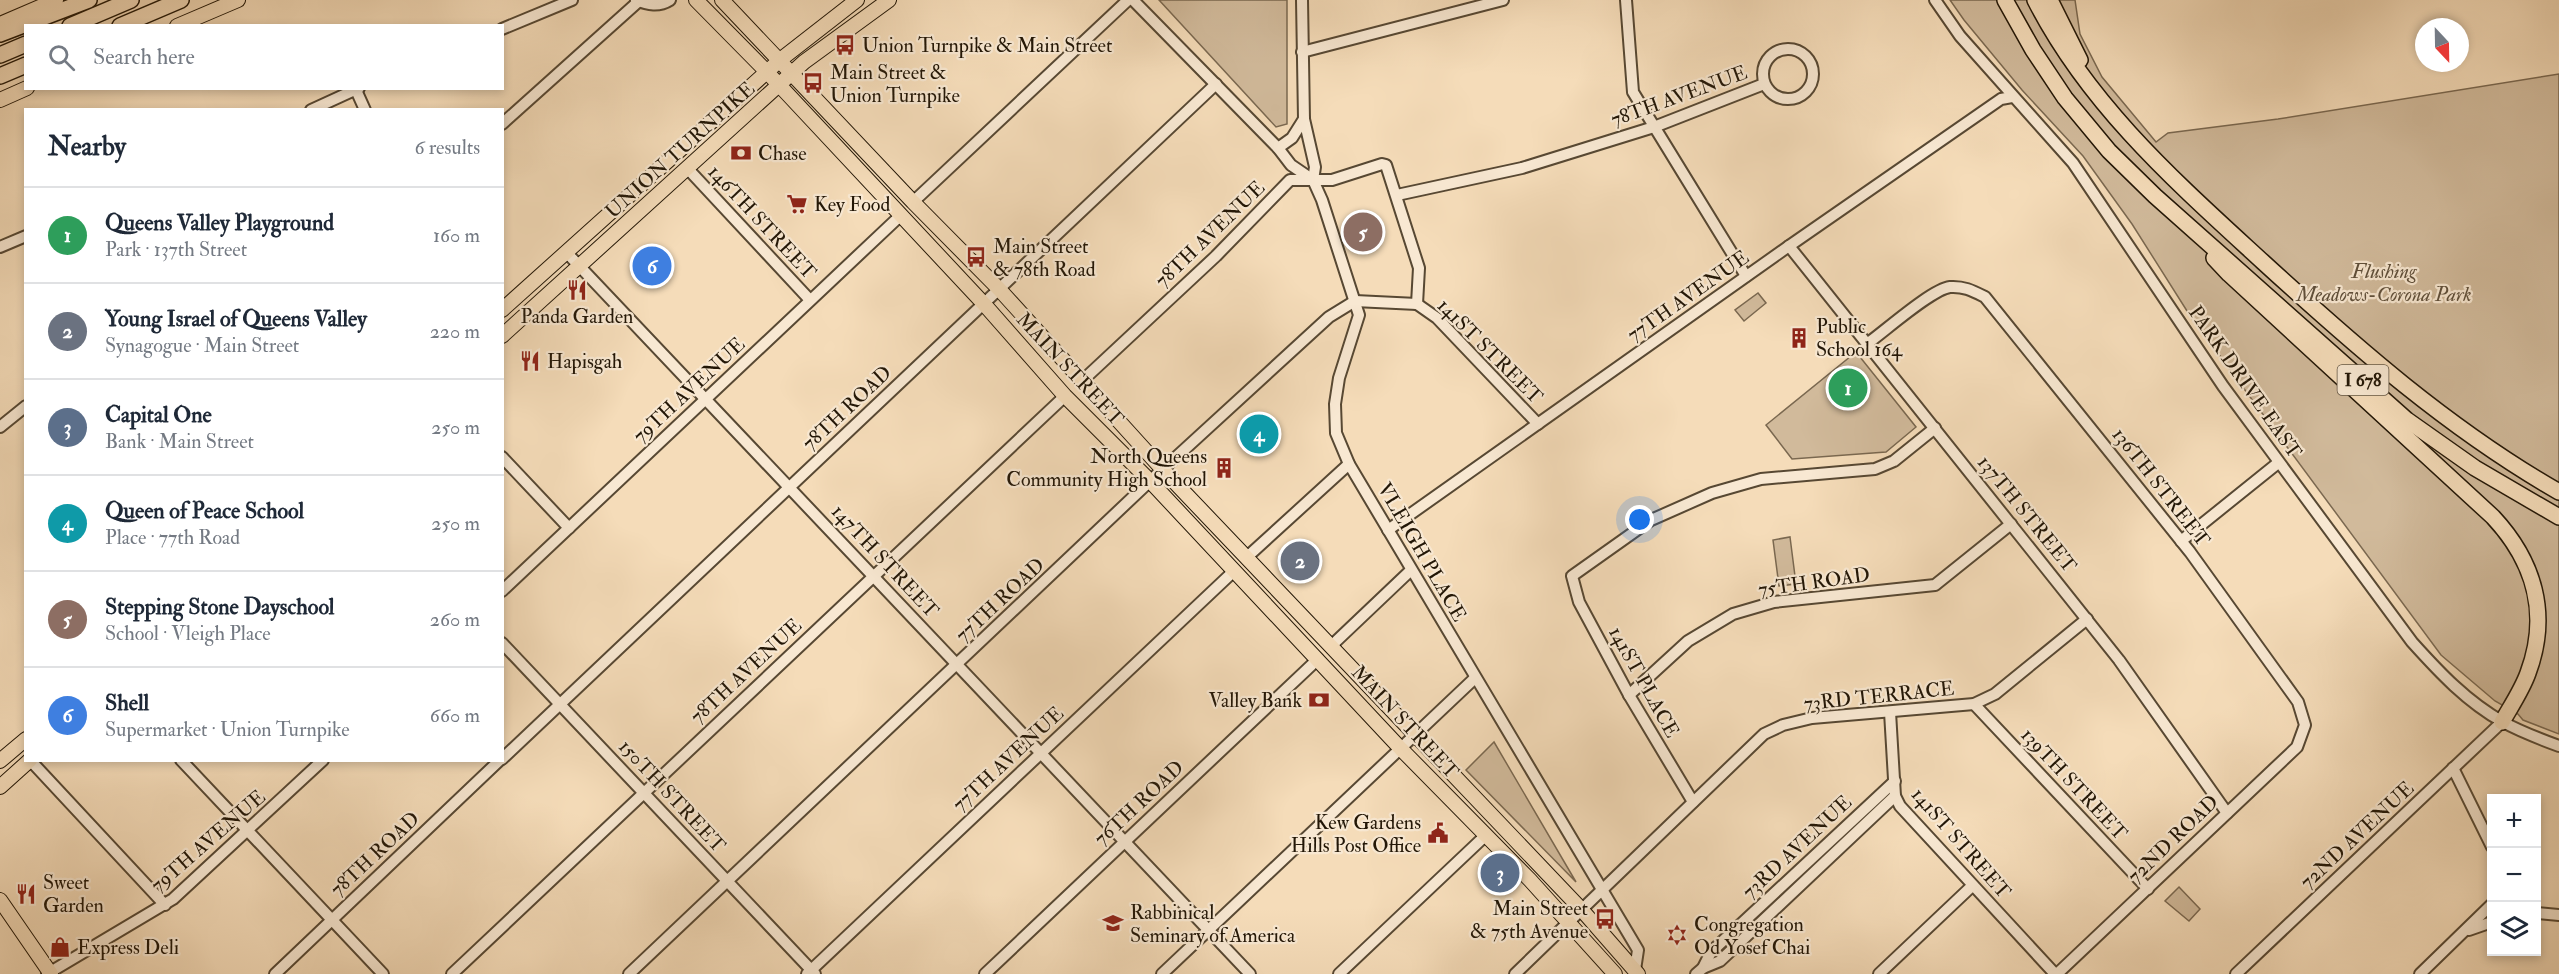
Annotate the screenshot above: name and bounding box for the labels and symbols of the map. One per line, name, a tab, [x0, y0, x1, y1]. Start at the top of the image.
north arrow	[2415, 18, 2469, 72]
bus stop icon: Union Turnpike & Main Street	[833, 33, 857, 57]
place label: Union Turnpike & Main Street	[862, 33, 1113, 59]
place label: Main Street & Union Turnpike	[830, 60, 960, 109]
street label: 78TH AVENUE	[1607, 60, 1751, 132]
bus stop icon: Main Street & Union Turnpike	[801, 71, 825, 95]
street label: UNION TURNPIKE	[600, 76, 760, 224]
bank icon: Chase	[729, 141, 753, 165]
place label: Chase	[758, 141, 807, 166]
street label: 146TH STREET	[703, 160, 822, 285]
street label: 78TH AVENUE	[1150, 175, 1270, 293]
supermarket icon: Key Food	[785, 192, 809, 216]
place label: Key Food	[814, 192, 890, 217]
pin: 5	[1344, 210, 1382, 254]
place label: Main Street & 78th Road	[993, 234, 1096, 282]
pin: 6	[632, 244, 672, 288]
bus stop icon: Main Street & 78th Road	[964, 245, 988, 269]
street label: 77TH AVENUE	[1622, 245, 1754, 347]
park label: Flushing Meadows-Corona Park	[2295, 259, 2472, 307]
restaurant icon: Panda Garden	[565, 278, 589, 302]
street label: 141ST STREET	[1432, 293, 1548, 409]
street label: PARK DRIVE EAST	[2183, 301, 2307, 463]
place label: Panda Garden	[521, 304, 633, 329]
street label: MAIN STREET	[1011, 307, 1129, 431]
place label: Public School 164	[1816, 314, 1903, 362]
building icon: Public School 164	[1787, 326, 1811, 350]
street label: 79TH AVENUE	[628, 332, 750, 448]
restaurant icon: Hapisgah	[518, 349, 542, 373]
place label: Hapisgah	[547, 349, 623, 375]
street label: 78TH ROAD	[797, 360, 897, 456]
road number: I 678	[2338, 365, 2388, 395]
pin: 1	[1828, 366, 1868, 410]
pin: 4	[1240, 412, 1278, 456]
street label: 136TH STREET	[2107, 422, 2215, 552]
place label: North Queens Community High School	[1006, 444, 1207, 492]
street label: 137TH STREET	[1972, 450, 2082, 578]
building icon: North Queens Community High School	[1212, 456, 1236, 480]
street label: VLEIGH PLACE	[1372, 478, 1472, 626]
street label: 147TH STREET	[826, 499, 944, 623]
your location	[1625, 505, 1654, 534]
pin: 2	[1280, 538, 1320, 584]
street label: 77TH ROAD	[950, 552, 1050, 648]
street label: 75TH ROAD	[1757, 562, 1871, 602]
street label: 78TH AVENUE	[685, 613, 807, 729]
street label: 141ST PLACE	[1603, 622, 1685, 742]
street label: MAIN STREET	[1346, 660, 1464, 784]
street label: 73RD TERRACE	[1803, 676, 1955, 716]
place label: Valley Bank	[1209, 688, 1302, 713]
bank icon: Valley Bank	[1307, 688, 1331, 712]
street label: 77TH AVENUE	[947, 701, 1069, 817]
street label: 139TH STREET	[2016, 723, 2133, 845]
street label: 150TH STREET	[613, 734, 731, 858]
street label: 76TH ROAD	[1089, 755, 1189, 851]
street label: 72ND AVENUE	[2295, 776, 2419, 894]
street label: 141ST STREET	[1906, 782, 2016, 904]
street label: 79TH AVENUE	[145, 784, 271, 898]
street label: 72ND ROAD	[2122, 789, 2224, 889]
street label: 73RD AVENUE	[1737, 790, 1857, 904]
street label: 78TH ROAD	[325, 806, 425, 902]
place label: Kew Gardens Hills Post Office	[1291, 810, 1421, 858]
public building icon: Kew Gardens Hills Post Office	[1426, 821, 1450, 845]
pin: 3	[1480, 850, 1520, 896]
place label: Sweet Garden	[43, 870, 104, 918]
restaurant icon: Sweet Garden	[14, 882, 38, 906]
place label: Main Street & 75th Avenue	[1470, 896, 1589, 944]
place label: Rabbinical Seminary of America	[1130, 900, 1296, 948]
bus stop icon: Main Street & 75th Avenue	[1593, 907, 1617, 931]
school or university icon: Rabbinical Seminary of America	[1101, 911, 1125, 935]
place label: Congregation Od Yosef Chai	[1694, 912, 1810, 960]
synagogue icon: Congregation Od Yosef Chai	[1665, 923, 1689, 947]
shop icon: Express Deli	[48, 935, 72, 959]
place label: Express Deli	[77, 935, 179, 961]

